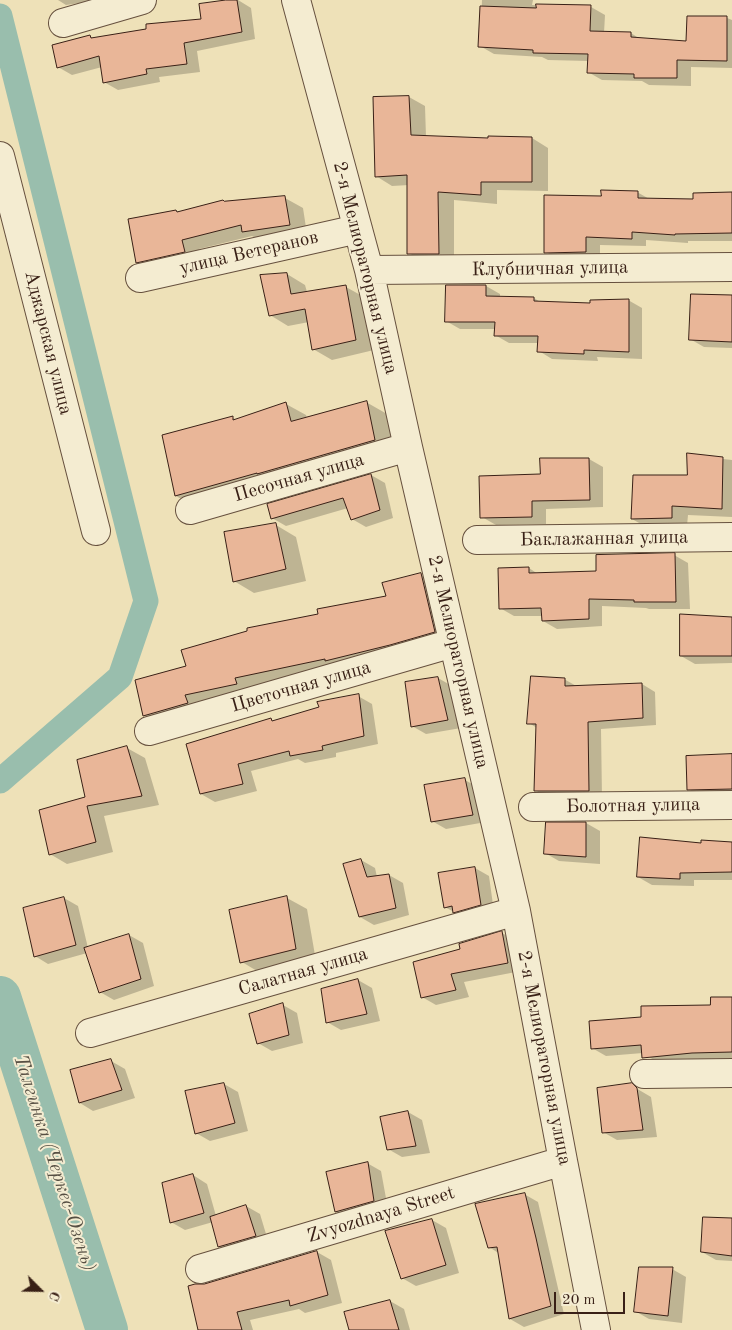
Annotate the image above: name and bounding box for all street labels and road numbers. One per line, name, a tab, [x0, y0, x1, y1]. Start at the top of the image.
street label: 2-я Мелиораторная улица	[328, 159, 402, 377]
street label: улица Ветеранов	[177, 226, 321, 280]
street label: Клубничная улица	[471, 256, 629, 282]
street label: Аджарская улица	[19, 269, 77, 417]
street label: Песочная улица	[231, 449, 367, 507]
street label: Баклажанная улица	[520, 526, 688, 552]
street label: 2-я Мелиораторная улица	[422, 553, 494, 771]
street label: Цветочная улица	[228, 656, 374, 718]
street label: Болотная улица	[566, 793, 700, 819]
street label: Салатная улица	[236, 943, 370, 1001]
street label: 2-я Мелиораторная улица	[512, 949, 576, 1167]
street label: Zvyozdnaya Street	[304, 1182, 458, 1248]

